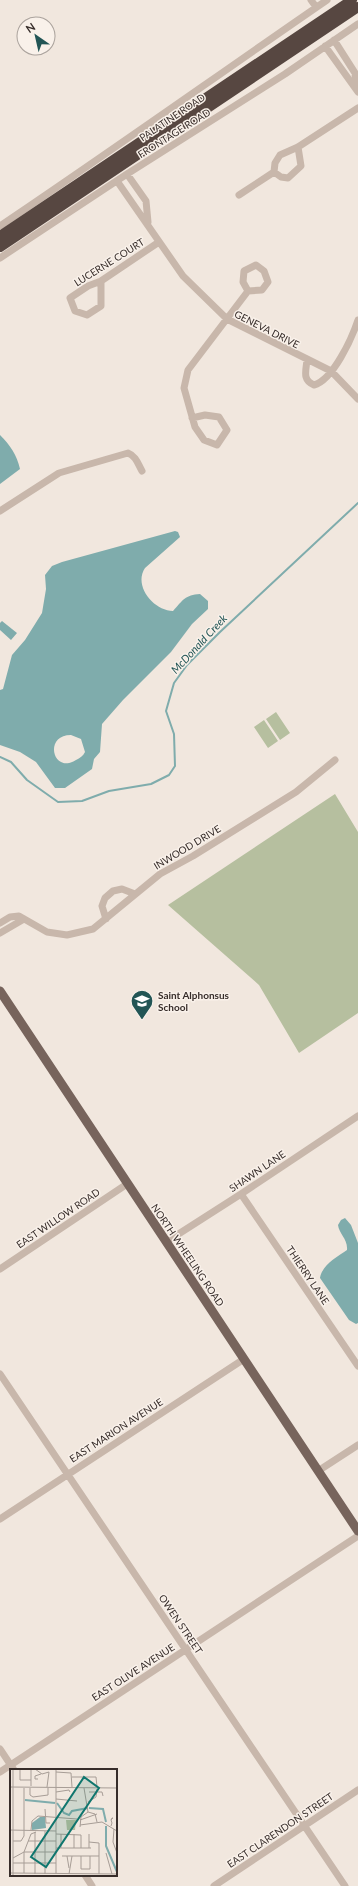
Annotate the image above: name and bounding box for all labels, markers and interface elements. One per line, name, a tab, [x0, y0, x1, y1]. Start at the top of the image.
north arrow	[16, 16, 56, 56]
text: N	[23, 20, 37, 35]
street label: PALATINE ROAD	[137, 90, 207, 143]
street label: FRONTAGE ROAD	[135, 106, 213, 160]
street label: LUCERNE COURT	[72, 235, 146, 288]
street label: GENEVA DRIVE	[233, 308, 302, 351]
water label: McDonald Creek	[168, 611, 230, 676]
street label: INWOOD DRIVE	[151, 822, 223, 872]
school or university icon: Saint Alphonsus School	[129, 988, 155, 1021]
place label: Saint Alphonsus School	[158, 989, 230, 1013]
street label: SHAWN LANE	[227, 1148, 288, 1194]
street label: EAST WILLOW ROAD	[14, 1185, 102, 1250]
street label: NORTH WHEELING ROAD	[149, 1201, 227, 1309]
street label: THIERRY LANE	[284, 1243, 332, 1307]
street label: EAST MARION AVENUE	[67, 1395, 165, 1465]
street label: OWEN STREET	[157, 1592, 205, 1656]
street label: EAST OLIVE AVENUE	[89, 1641, 177, 1703]
inset map	[10, 1769, 117, 1876]
street label: EAST CLARENDON STREET	[225, 1790, 335, 1870]

